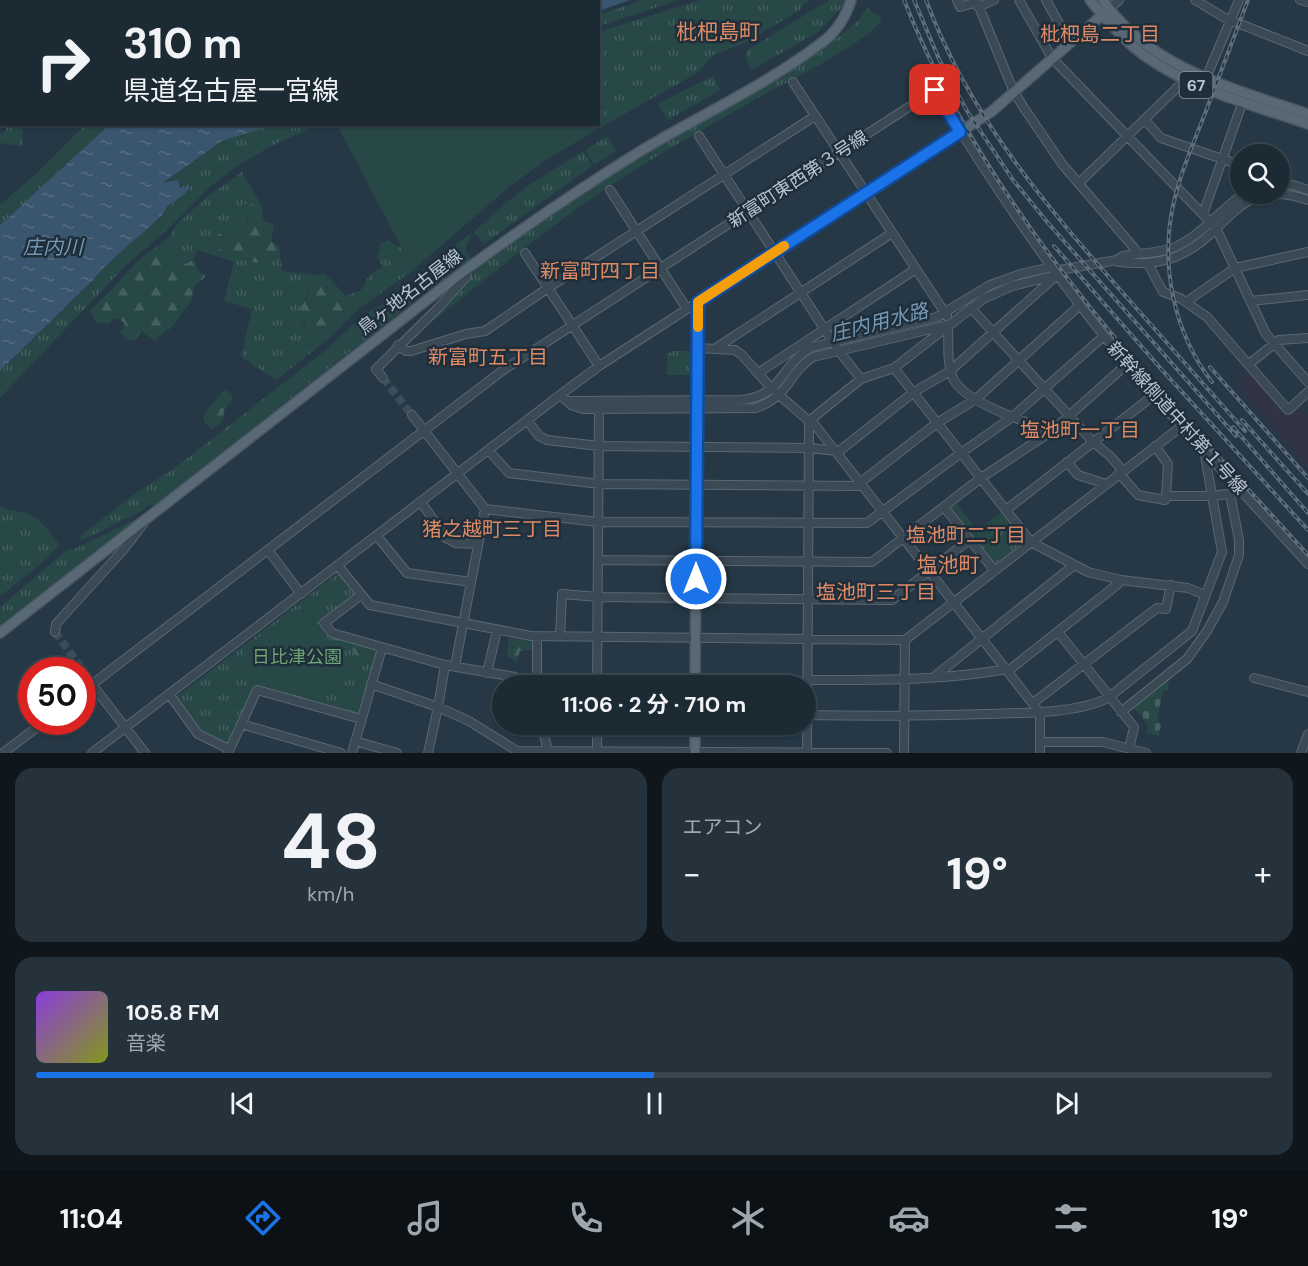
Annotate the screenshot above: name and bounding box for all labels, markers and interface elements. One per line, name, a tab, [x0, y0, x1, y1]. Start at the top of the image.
text: 310 m	[123, 16, 242, 71]
district label: 枇杷島町	[676, 18, 760, 46]
district label: 枇杷島二丁目	[1040, 21, 1160, 47]
icon: right	[24, 24, 102, 102]
pin	[909, 64, 960, 115]
road number: 67	[1180, 72, 1212, 98]
text: 県道名古屋一宮線	[123, 73, 339, 108]
icon: arrive	[918, 73, 951, 106]
street label: 新富町東西第３号線	[724, 125, 872, 233]
map controls	[1230, 144, 1290, 204]
button: search	[1230, 144, 1290, 204]
water label: 庄内川	[23, 234, 85, 260]
street label: 鳥ヶ地名古屋線	[353, 244, 467, 340]
district label: 新富町四丁目	[540, 258, 660, 284]
water label: 庄内用水路	[827, 297, 933, 347]
street label: 新幹線側道中村第１号線	[1102, 336, 1252, 500]
district label: 新富町五丁目	[428, 344, 548, 370]
district label: 塩池町一丁目	[1020, 417, 1140, 443]
district label: 猪之越町三丁目	[422, 516, 562, 542]
district label: 塩池町二丁目	[906, 522, 1026, 548]
position arrow	[664, 547, 728, 611]
district label: 塩池町	[917, 551, 980, 579]
district label: 塩池町三丁目	[816, 579, 936, 605]
park label: 日比津公園	[252, 645, 342, 669]
speed limit sign: 50	[18, 657, 96, 735]
text: 11:06 · 2 分 · 710 m	[562, 690, 746, 719]
text: 48	[281, 791, 381, 892]
text: エアコン	[683, 814, 763, 840]
text: 19°	[947, 844, 1008, 903]
text: −	[683, 852, 701, 895]
text: +	[1254, 852, 1272, 895]
text: km/h	[307, 881, 354, 907]
text: 105.8 FM	[126, 998, 220, 1027]
text: 音楽	[126, 1030, 166, 1056]
icon: previous	[226, 1087, 259, 1120]
icon: pause	[638, 1087, 671, 1120]
icon: next	[1050, 1087, 1083, 1120]
icon: directions	[242, 1197, 284, 1239]
icon: music	[404, 1197, 446, 1239]
icon: phone	[565, 1197, 607, 1239]
icon: climate	[727, 1197, 769, 1239]
icon: car	[888, 1197, 930, 1239]
icon: filters	[1050, 1197, 1092, 1239]
text: 11:04	[60, 1201, 123, 1236]
text: 19°	[1211, 1201, 1248, 1236]

